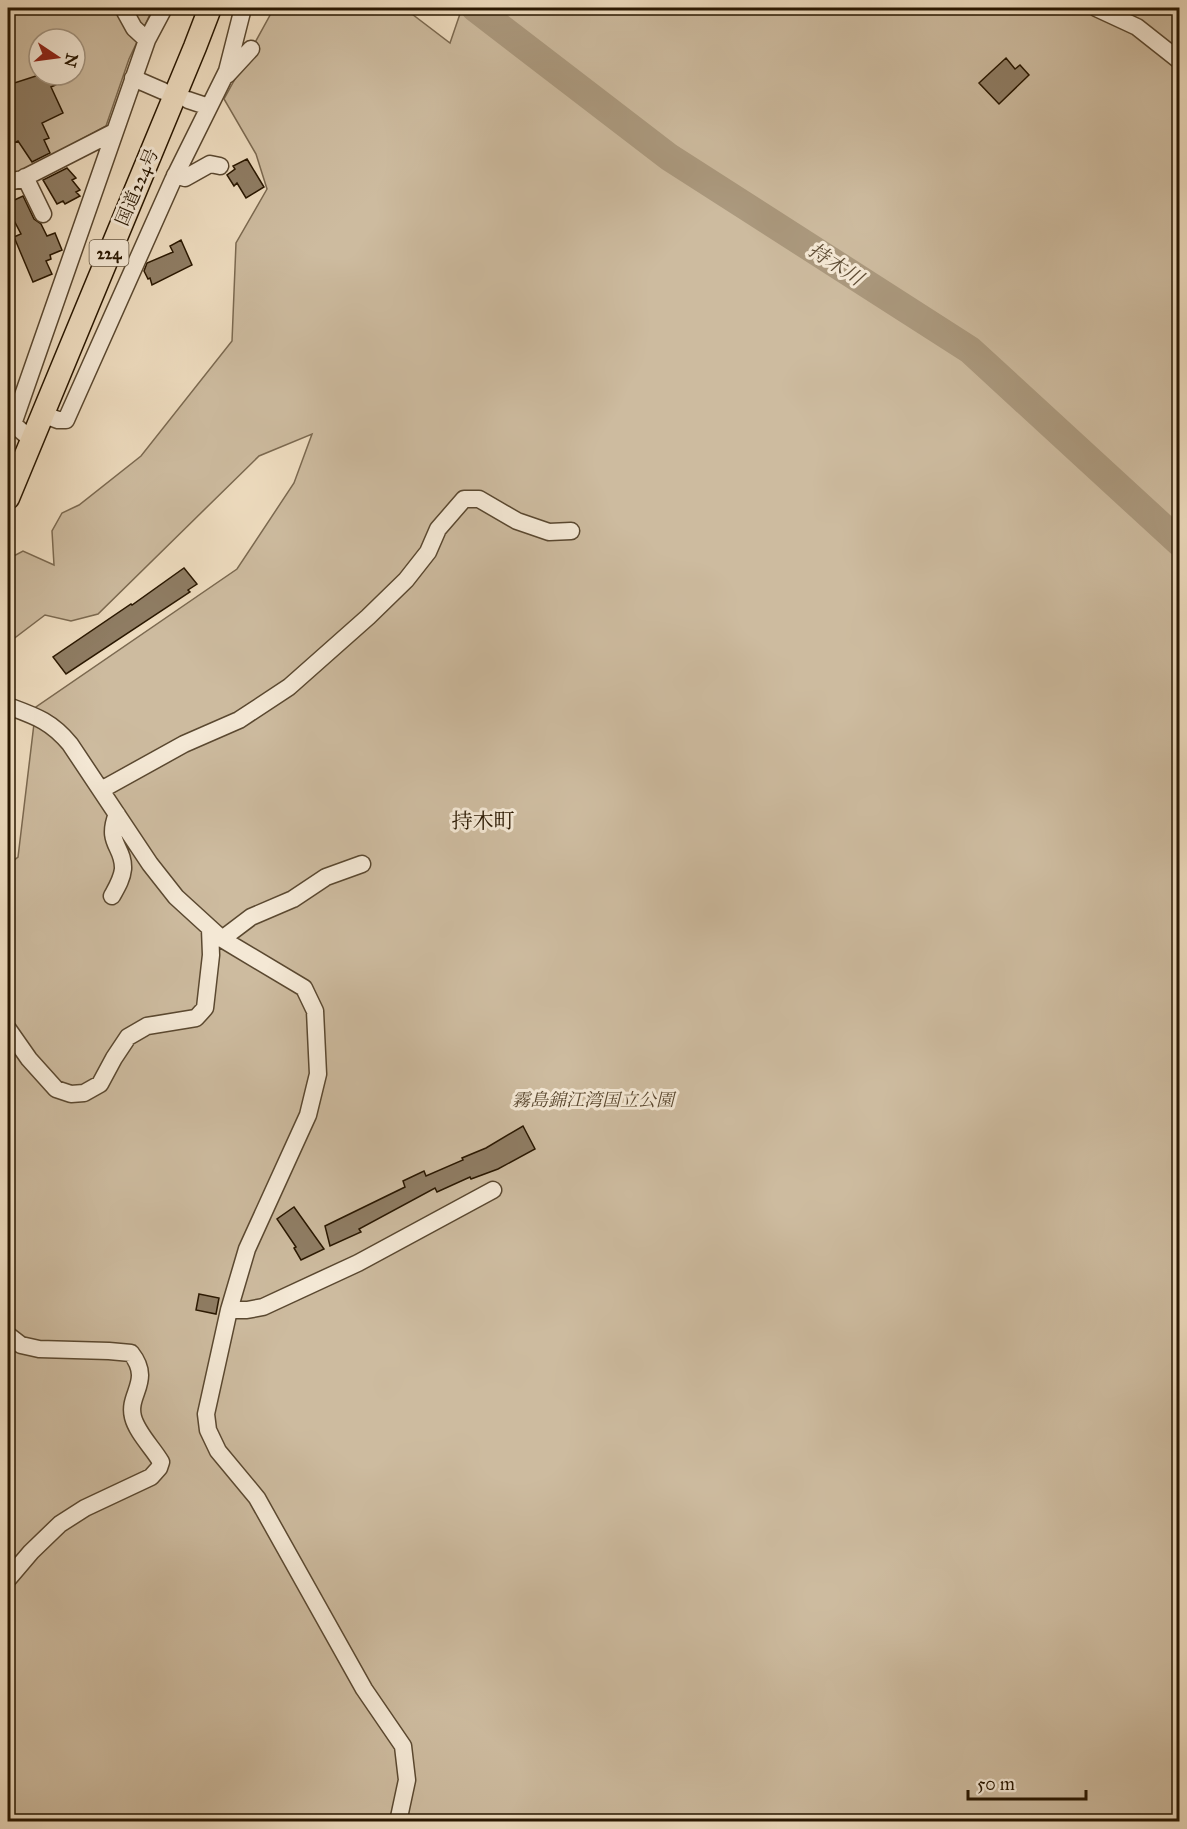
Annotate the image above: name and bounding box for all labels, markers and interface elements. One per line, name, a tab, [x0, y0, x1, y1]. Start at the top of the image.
north arrow	[27, 27, 87, 87]
text: N	[60, 52, 82, 69]
street label: 国道224号	[111, 145, 163, 229]
water label: 持木川	[804, 238, 869, 291]
road number: 224	[90, 240, 128, 266]
district label: 持木町	[452, 808, 515, 834]
park label: 霧島錦江湾国立公園	[512, 1089, 677, 1111]
scale bar	[968, 1763, 1086, 1801]
text: 50 m	[977, 1773, 1015, 1795]

